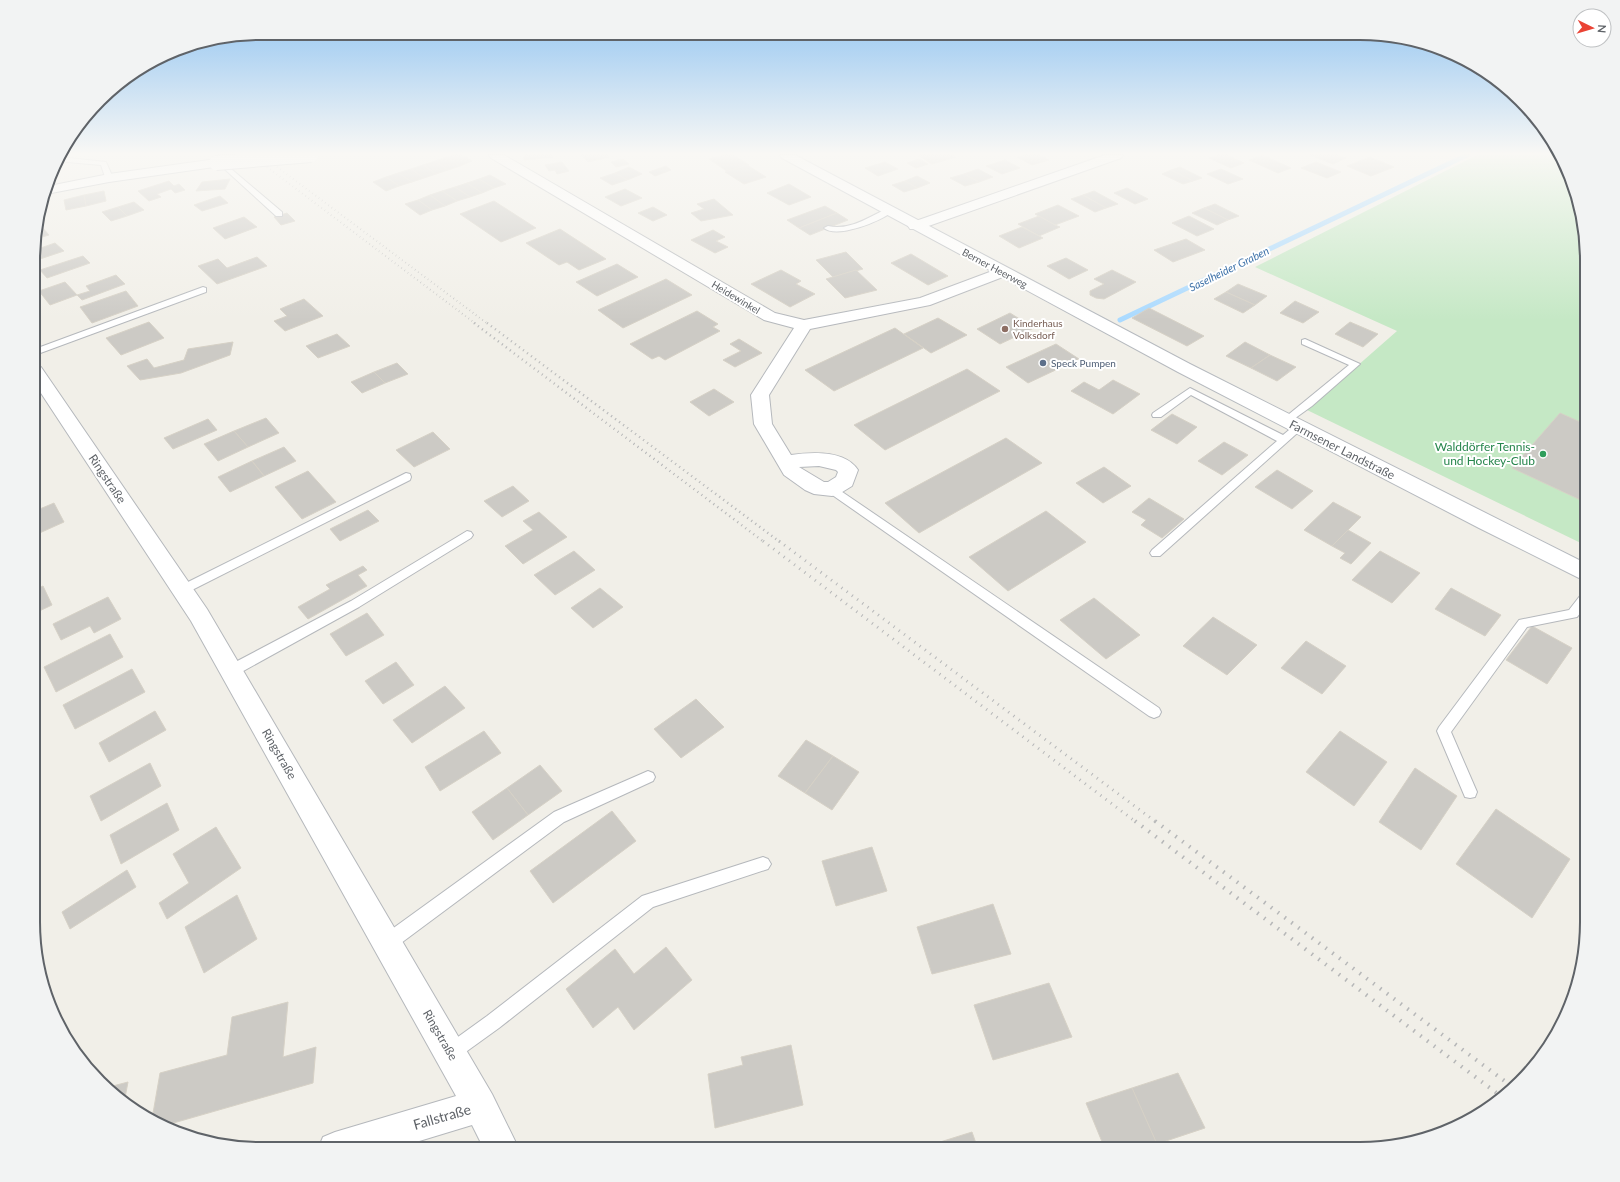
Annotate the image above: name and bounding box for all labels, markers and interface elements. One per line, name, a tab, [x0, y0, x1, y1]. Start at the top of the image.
north arrow	[1572, 8, 1612, 48]
text: N	[1596, 24, 1609, 34]
water label: Saselheider Graben	[1187, 243, 1271, 294]
street label: Berner Heerweg	[960, 246, 1030, 290]
street label: Heidewinkel	[710, 278, 762, 316]
place label: Kinderhaus Volksdorf	[1013, 317, 1063, 341]
marker: Kinderhaus Volksdorf	[1000, 324, 1010, 334]
place label: Speck Pumpen	[1051, 357, 1116, 369]
marker: Speck Pumpen	[1038, 358, 1048, 368]
street label: Farmsener Landstraße	[1287, 416, 1398, 483]
place label: Walddörfer Tennis- und Hockey-Club	[1435, 439, 1535, 468]
marker: Walddörfer Tennis- und Hockey-Club	[1538, 449, 1548, 459]
street label: Ringstraße	[85, 451, 129, 506]
street label: Ringstraße	[259, 726, 300, 782]
street label: Ringstraße	[420, 1007, 461, 1063]
street label: Fallstraße	[411, 1100, 473, 1133]

